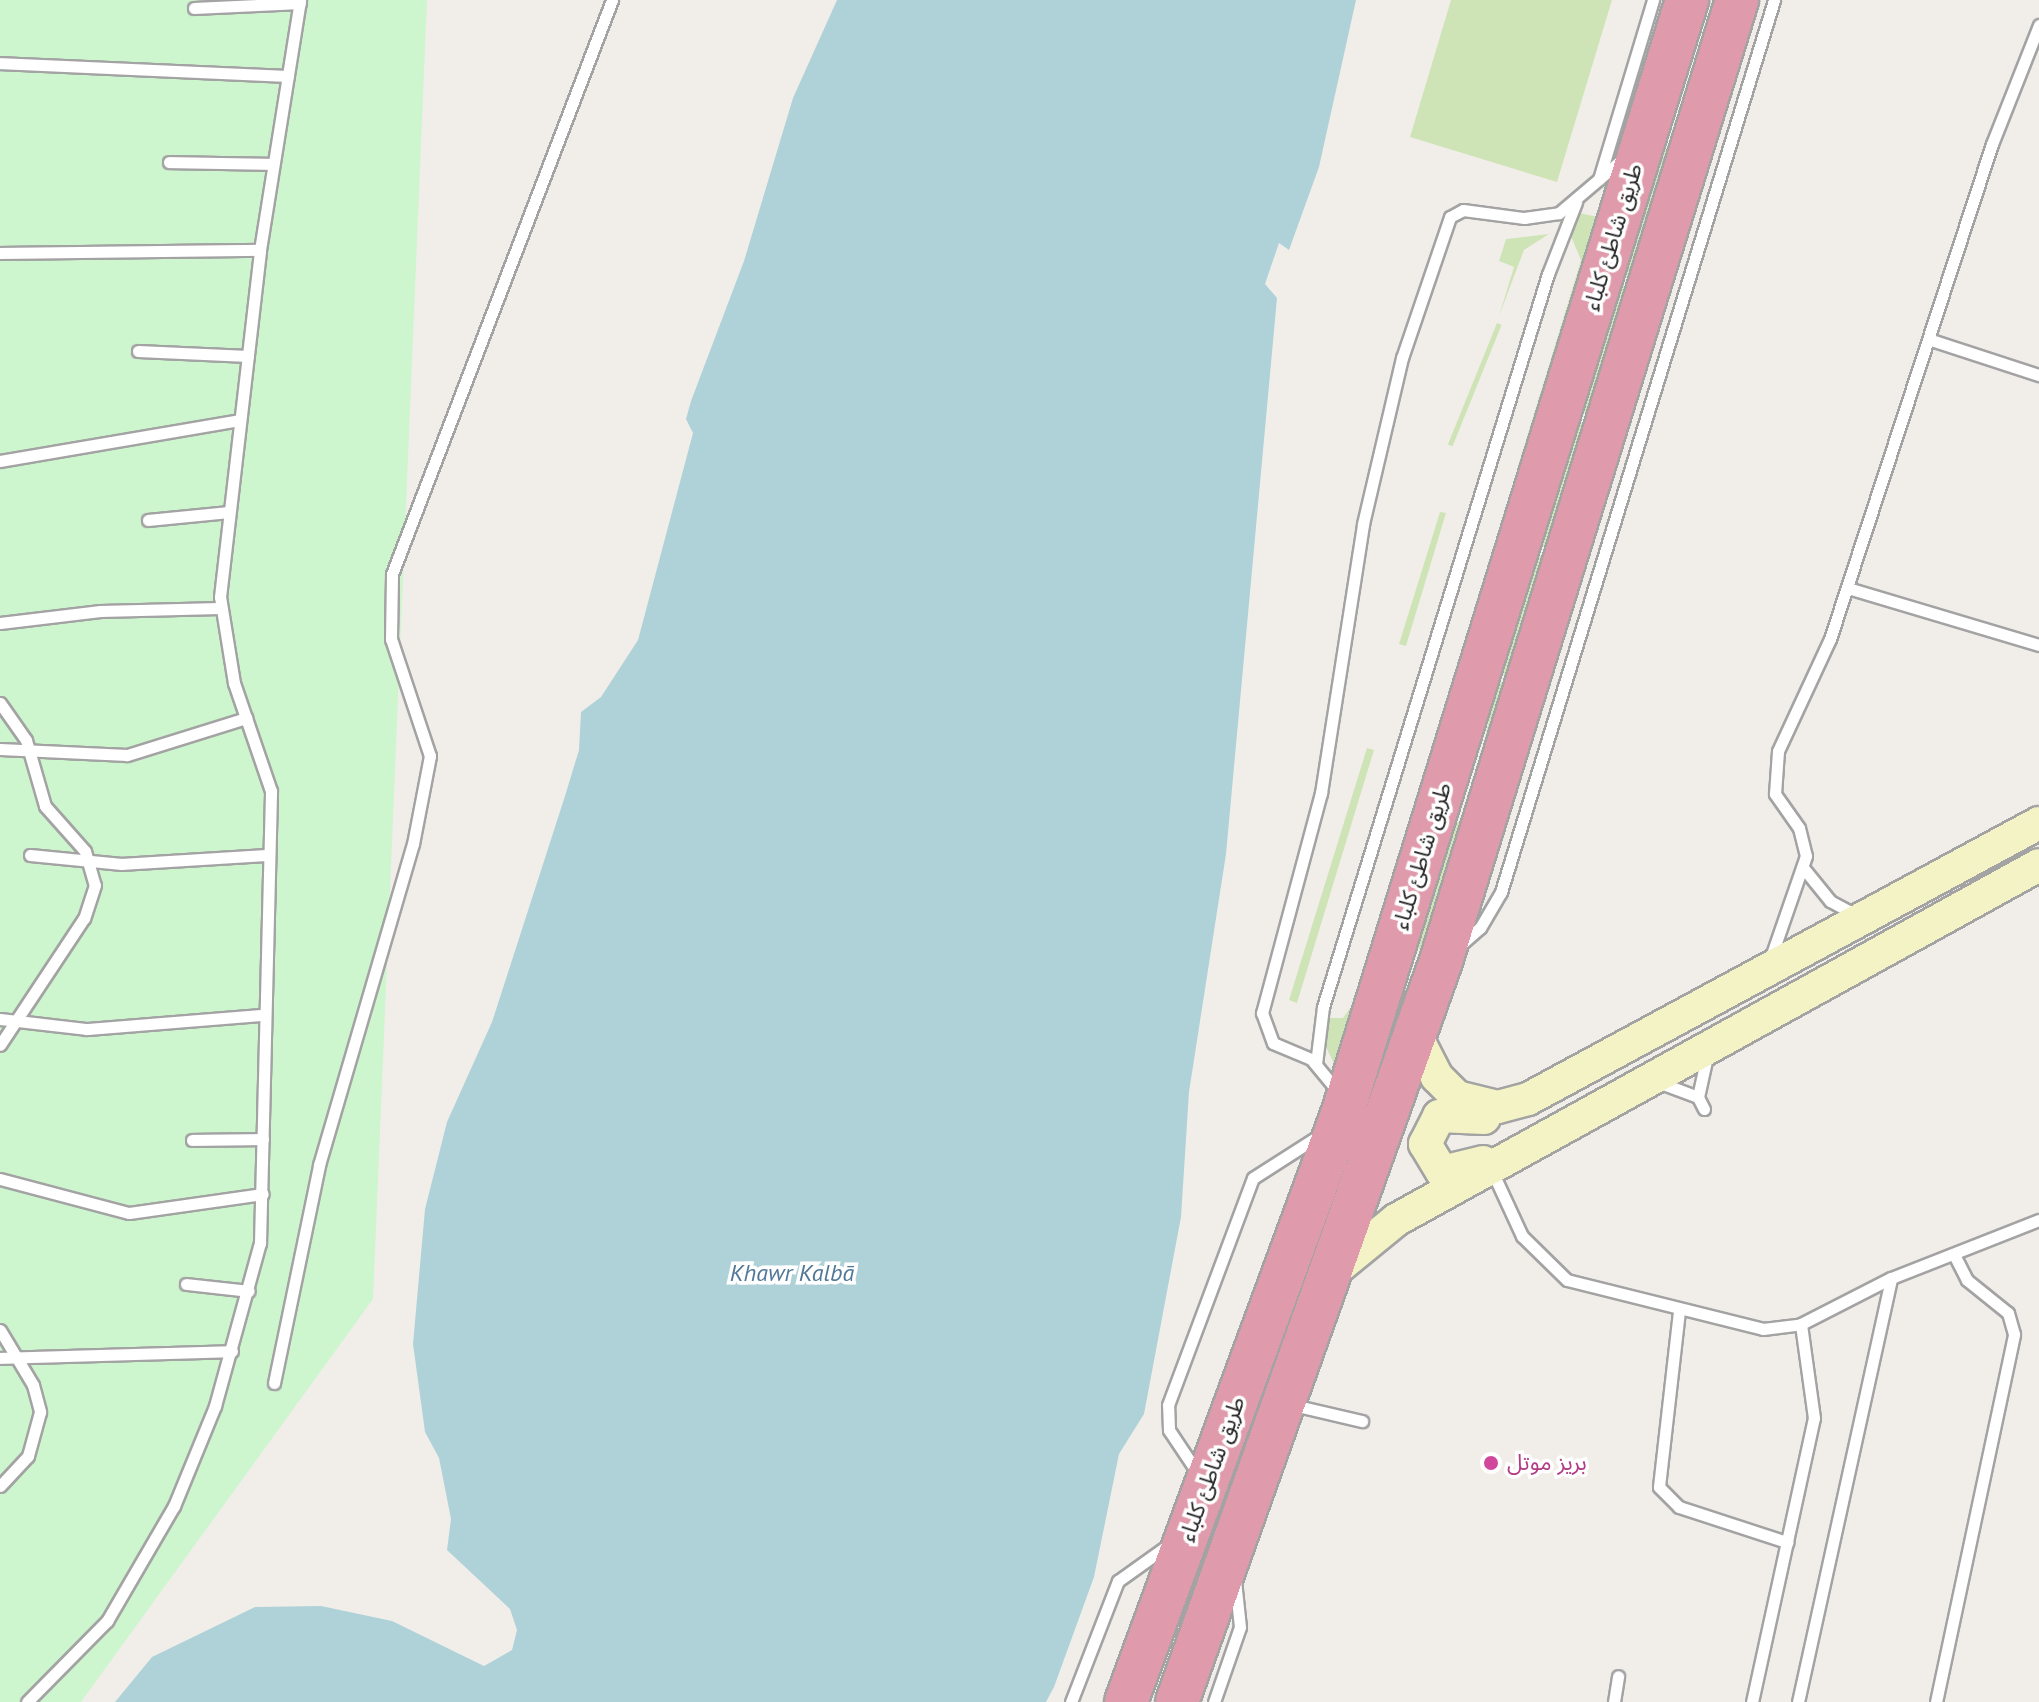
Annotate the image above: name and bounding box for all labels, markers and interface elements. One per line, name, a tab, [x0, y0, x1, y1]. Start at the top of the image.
street label: طريق شاطئ كلباء	[1578, 160, 1648, 314]
street label: طريق شاطئ كلباء	[1387, 779, 1457, 933]
water label: Khawr Kalbā	[730, 1259, 854, 1287]
street label: طريق شاطئ كلباء	[1174, 1393, 1250, 1545]
place label: بريز موتل	[1507, 1450, 1587, 1476]
marker: بريز موتل	[1482, 1454, 1500, 1472]

